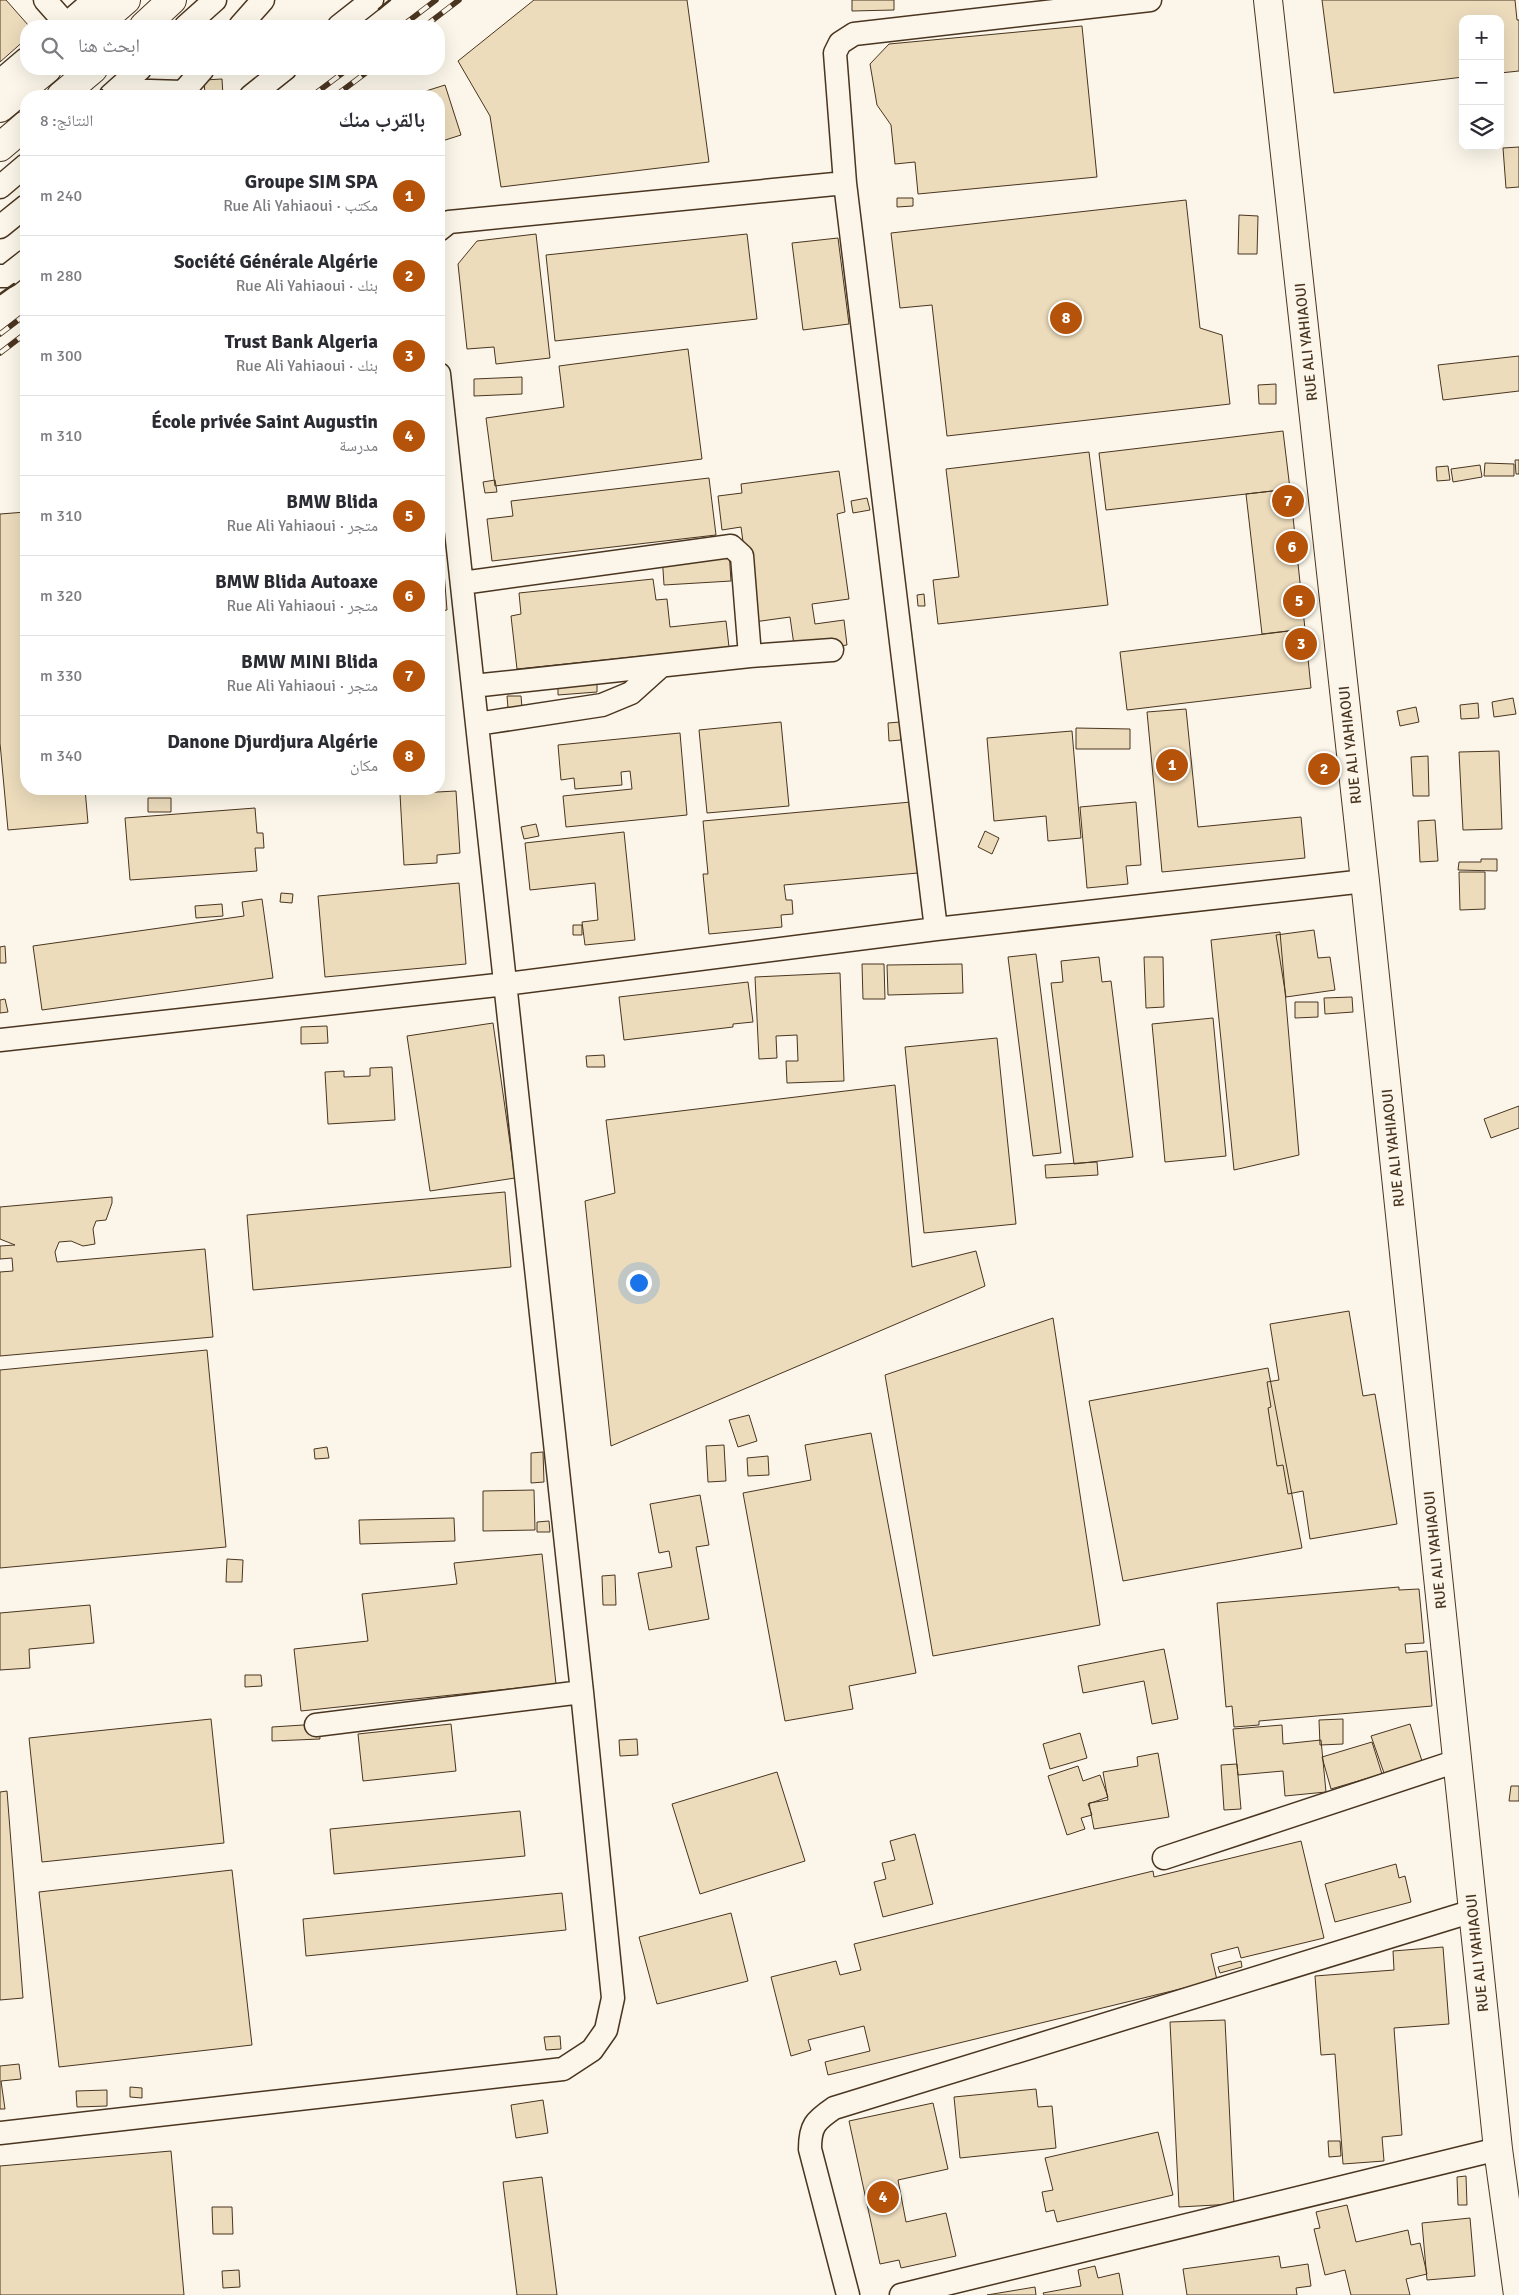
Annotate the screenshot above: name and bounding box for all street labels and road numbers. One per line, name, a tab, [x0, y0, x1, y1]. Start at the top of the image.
street label: RUE ALI YAHIAOUI	[1291, 282, 1321, 402]
street label: RUE ALI YAHIAOUI	[1335, 685, 1365, 805]
street label: RUE ALI YAHIAOUI	[1378, 1088, 1408, 1208]
street label: RUE ALI YAHIAOUI	[1420, 1490, 1450, 1610]
street label: RUE ALI YAHIAOUI	[1462, 1893, 1492, 2013]

